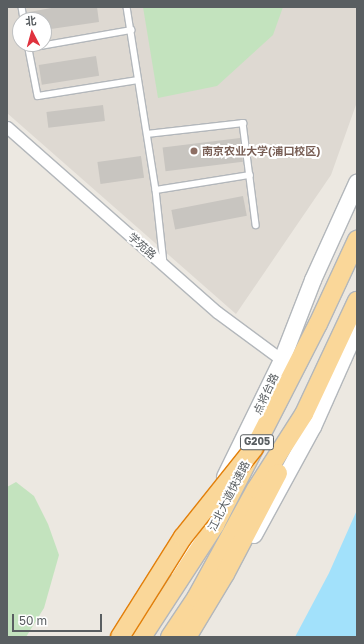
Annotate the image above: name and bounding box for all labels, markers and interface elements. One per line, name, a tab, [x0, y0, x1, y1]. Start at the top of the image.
north arrow	[12, 12, 52, 52]
text: 北	[25, 14, 37, 28]
place label: 南京农业大学(浦口校区)	[202, 144, 320, 158]
marker: 南京农业大学(浦口校区)	[189, 146, 199, 156]
street label: 学苑路	[125, 230, 159, 262]
street label: 点将台路	[251, 371, 281, 417]
road number: G205	[239, 434, 275, 450]
street label: 江北大道快速路	[206, 459, 252, 533]
scale bar	[14, 606, 104, 632]
text: 50 m	[19, 613, 47, 628]

